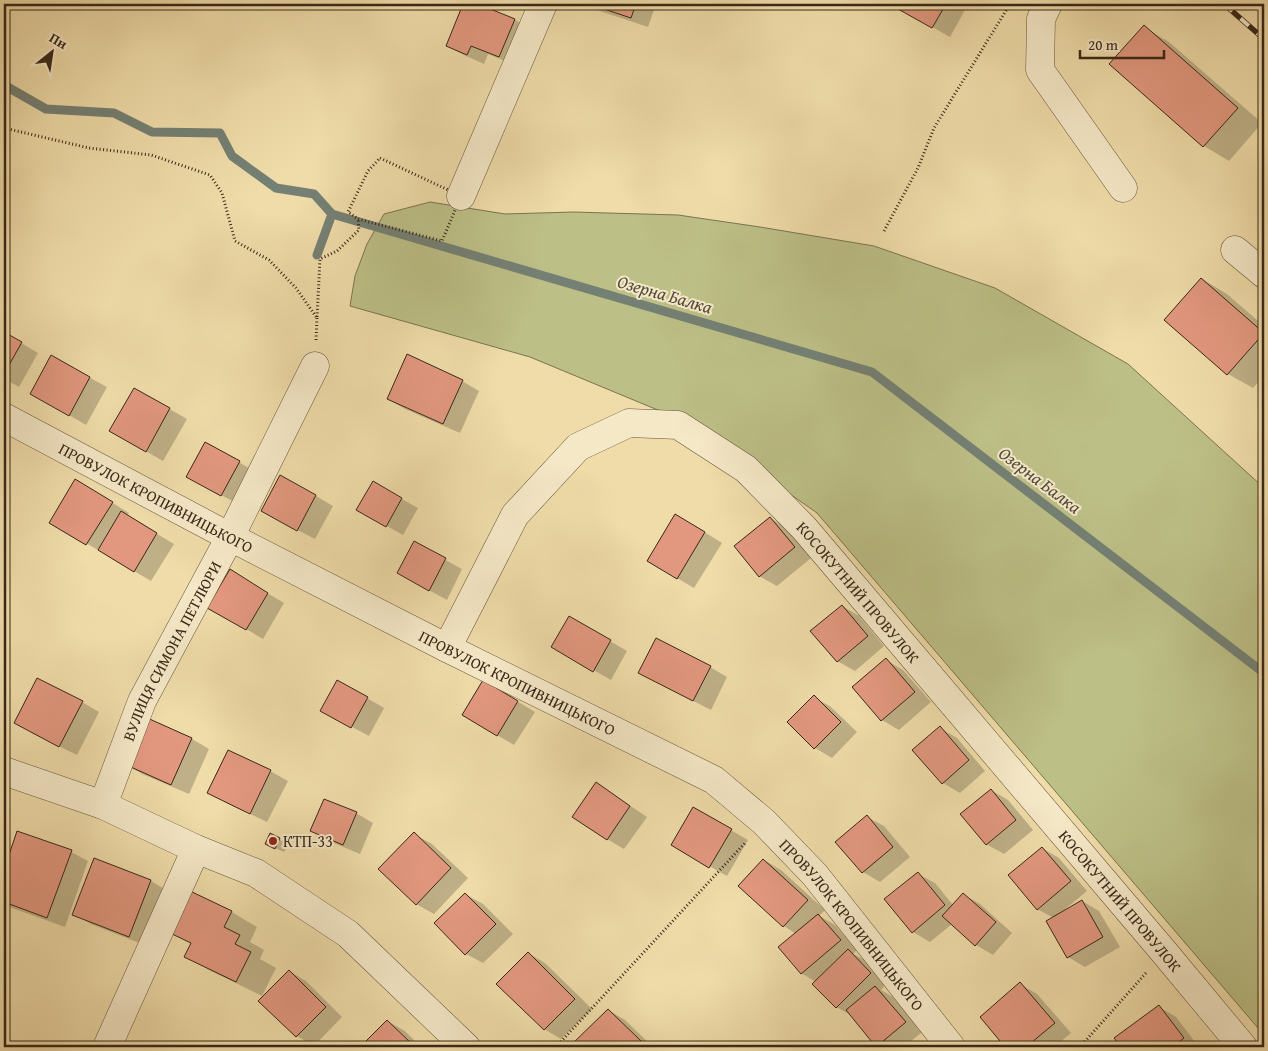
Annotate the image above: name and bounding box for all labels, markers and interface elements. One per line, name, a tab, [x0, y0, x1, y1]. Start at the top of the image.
north arrow	[28, 28, 78, 78]
text: Пн	[46, 28, 72, 54]
scale bar	[1080, 28, 1164, 60]
text: 20 m	[1088, 34, 1119, 55]
water label: Озерна Балка	[614, 268, 716, 321]
street label: ПРОВУЛОК КРОПИВНИЦЬКОГО	[55, 436, 258, 559]
water label: Озерна Балка	[993, 440, 1088, 521]
street label: КОСОКУТНИЙ ПРОВУЛОК	[791, 515, 926, 668]
street label: ВУЛИЦЯ СИМОНА ПЕТЛЮРИ	[116, 556, 227, 744]
street label: ПРОВУЛОК КРОПИВНИЦЬКОГО	[415, 624, 620, 742]
street label: КОСОКУТНИЙ ПРОВУЛОК	[1053, 824, 1188, 977]
place label: КТП-33	[283, 829, 333, 853]
street label: ПРОВУЛОК КРОПИВНИЦЬКОГО	[774, 833, 930, 1016]
marker: КТП-33	[267, 835, 279, 847]

